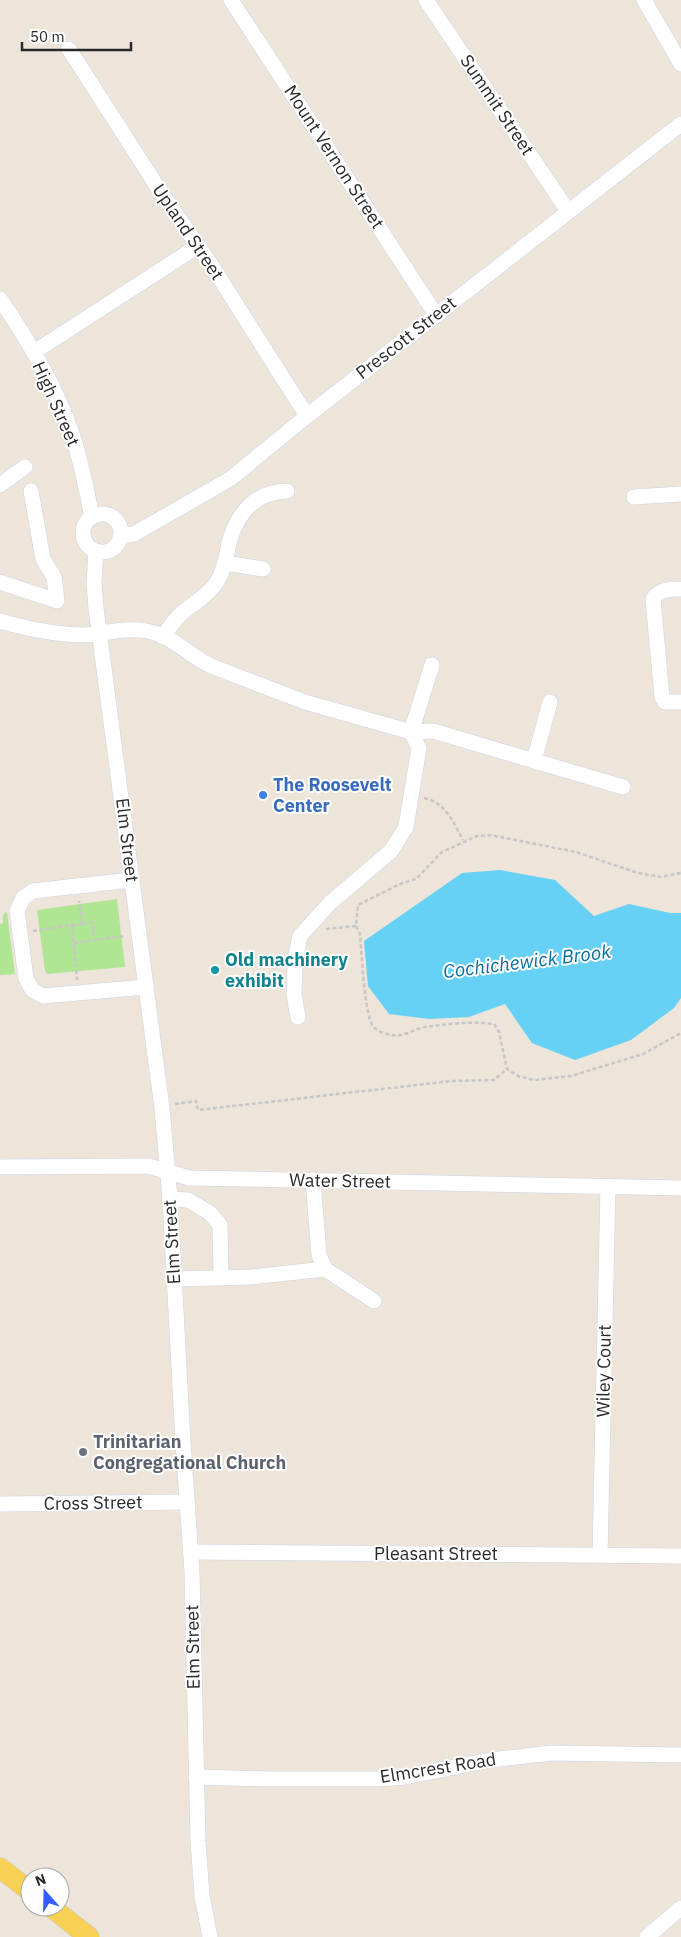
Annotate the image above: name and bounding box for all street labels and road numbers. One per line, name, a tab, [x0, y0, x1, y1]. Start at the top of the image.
street label: Summit Street	[455, 50, 540, 159]
street label: Mount Vernon Street	[279, 81, 389, 233]
street label: Upland Street	[148, 179, 229, 284]
street label: Prescott Street	[351, 291, 460, 384]
street label: High Street	[28, 358, 85, 450]
street label: Elm Street	[111, 796, 144, 883]
street label: Water Street	[289, 1168, 391, 1193]
street label: Elm Street	[158, 1199, 185, 1285]
street label: Wiley Court	[591, 1324, 616, 1418]
street label: Cross Street	[43, 1490, 143, 1515]
street label: Pleasant Street	[374, 1542, 498, 1565]
street label: Elm Street	[180, 1604, 205, 1690]
street label: Elmcrest Road	[378, 1747, 498, 1788]

